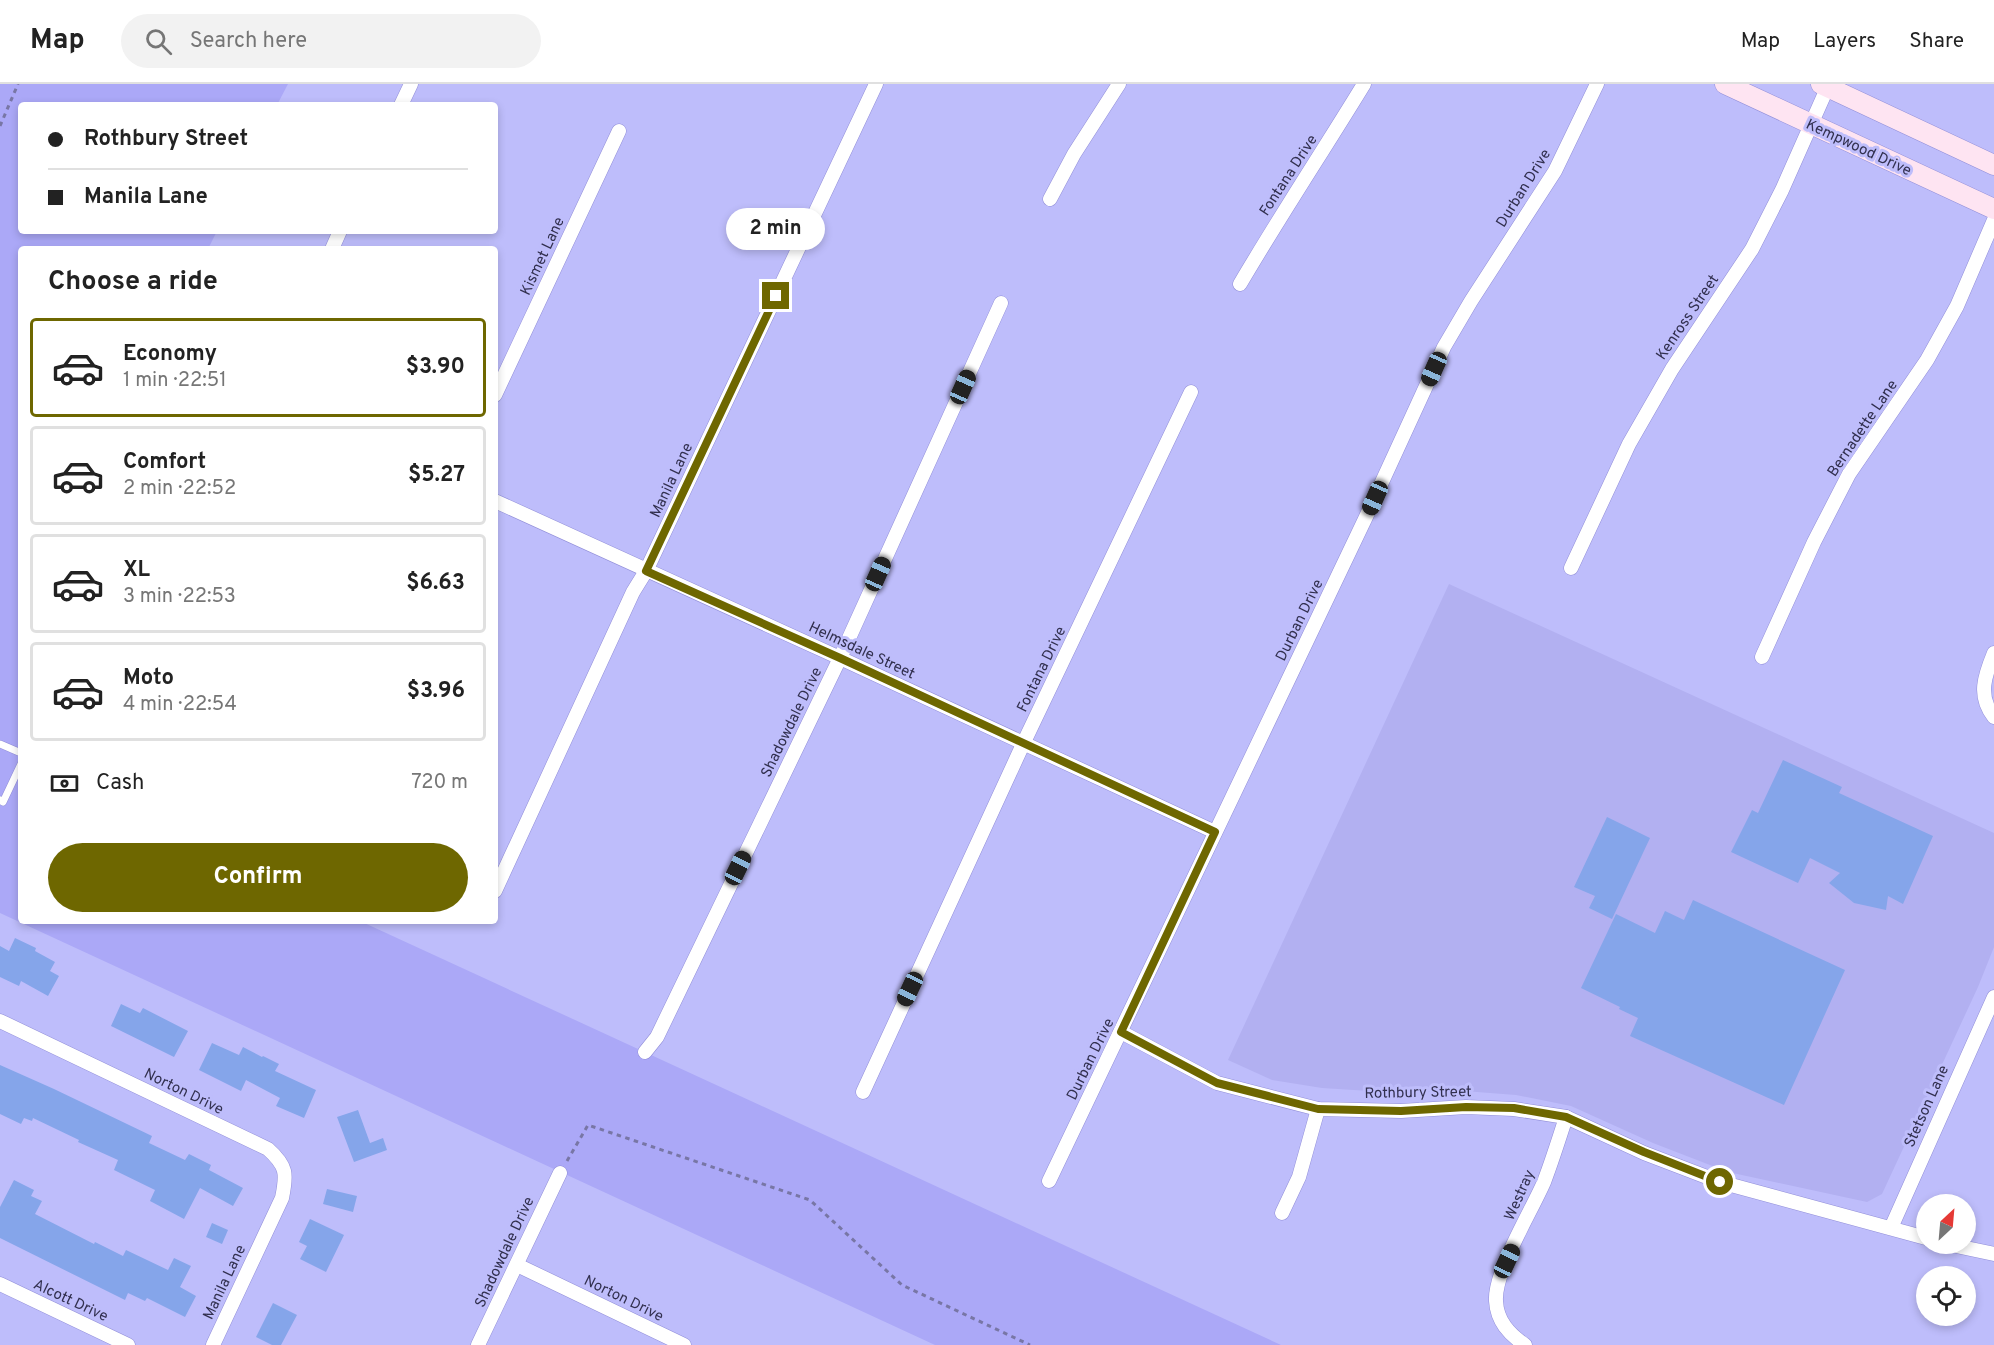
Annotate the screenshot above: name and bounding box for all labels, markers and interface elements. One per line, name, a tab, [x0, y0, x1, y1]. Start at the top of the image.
search box	[121, 14, 541, 68]
text: Map	[30, 23, 85, 59]
icon: search	[142, 25, 175, 58]
text: Search here	[190, 28, 307, 55]
text: Map	[1741, 28, 1780, 55]
text: Layers	[1813, 28, 1876, 55]
text: Share	[1909, 28, 1964, 55]
street label: Kempwood Drive	[1803, 116, 1914, 181]
text: Rothbury Street	[84, 126, 248, 153]
street label: Fontana Drive	[1256, 132, 1323, 220]
street label: Durban Drive	[1493, 146, 1556, 231]
text: Manila Lane	[84, 184, 208, 211]
callout: 2 min	[726, 209, 826, 251]
street label: Kismet Lane	[517, 215, 570, 299]
text: 2 min	[749, 216, 802, 242]
text: Choose a ride	[48, 265, 218, 299]
street label: Kenross Street	[1653, 272, 1724, 364]
route end	[762, 282, 789, 309]
icon: car	[51, 341, 105, 395]
text: Economy	[123, 341, 217, 368]
car	[1418, 349, 1450, 389]
text: $3.90	[406, 354, 465, 381]
car	[947, 367, 979, 407]
text: 1 min · 22:51	[123, 368, 227, 394]
street label: Bernadette Lane	[1824, 377, 1903, 481]
street label: Manila Lane	[647, 440, 698, 521]
icon: car	[51, 449, 105, 503]
text: Comfort	[123, 449, 206, 476]
text: $5.27	[408, 462, 465, 489]
text: 2 min · 22:52	[123, 476, 236, 502]
car	[1359, 478, 1391, 518]
car	[862, 554, 894, 594]
icon: car	[51, 557, 105, 611]
text: XL	[123, 557, 150, 584]
text: $6.63	[406, 570, 465, 597]
street label: Durban Drive	[1272, 577, 1328, 665]
text: 3 min · 22:53	[123, 584, 236, 610]
street label: Helmsdale Street	[805, 618, 918, 684]
street label: Fontana Drive	[1013, 624, 1071, 716]
street label: Shadowdale Drive	[757, 664, 827, 781]
icon: car	[51, 665, 105, 719]
text: Moto	[123, 665, 174, 692]
text: $3.96	[407, 678, 465, 705]
text: 4 min · 22:54	[123, 692, 237, 718]
icon: cash	[48, 767, 81, 800]
text: Cash	[96, 770, 145, 797]
text: 720 m	[411, 770, 468, 796]
button: Confirm	[48, 843, 468, 912]
car	[722, 848, 754, 888]
car	[894, 969, 926, 1009]
street label: Durban Drive	[1063, 1016, 1119, 1104]
street label: Stetson Lane	[1901, 1062, 1954, 1151]
street label: Norton Drive	[140, 1065, 226, 1120]
street label: Rothbury Street	[1364, 1083, 1472, 1104]
street label: Westray	[1501, 1167, 1540, 1224]
route start	[1706, 1168, 1733, 1195]
street label: Shadowdale Drive	[471, 1194, 539, 1311]
north arrow	[1916, 1194, 1976, 1254]
map controls	[1916, 1194, 1976, 1326]
car	[1491, 1241, 1523, 1281]
street label: Manila Lane	[200, 1242, 251, 1323]
button: locate	[1916, 1266, 1976, 1326]
street label: Norton Drive	[580, 1272, 666, 1327]
street label: Alcott Drive	[30, 1276, 111, 1327]

